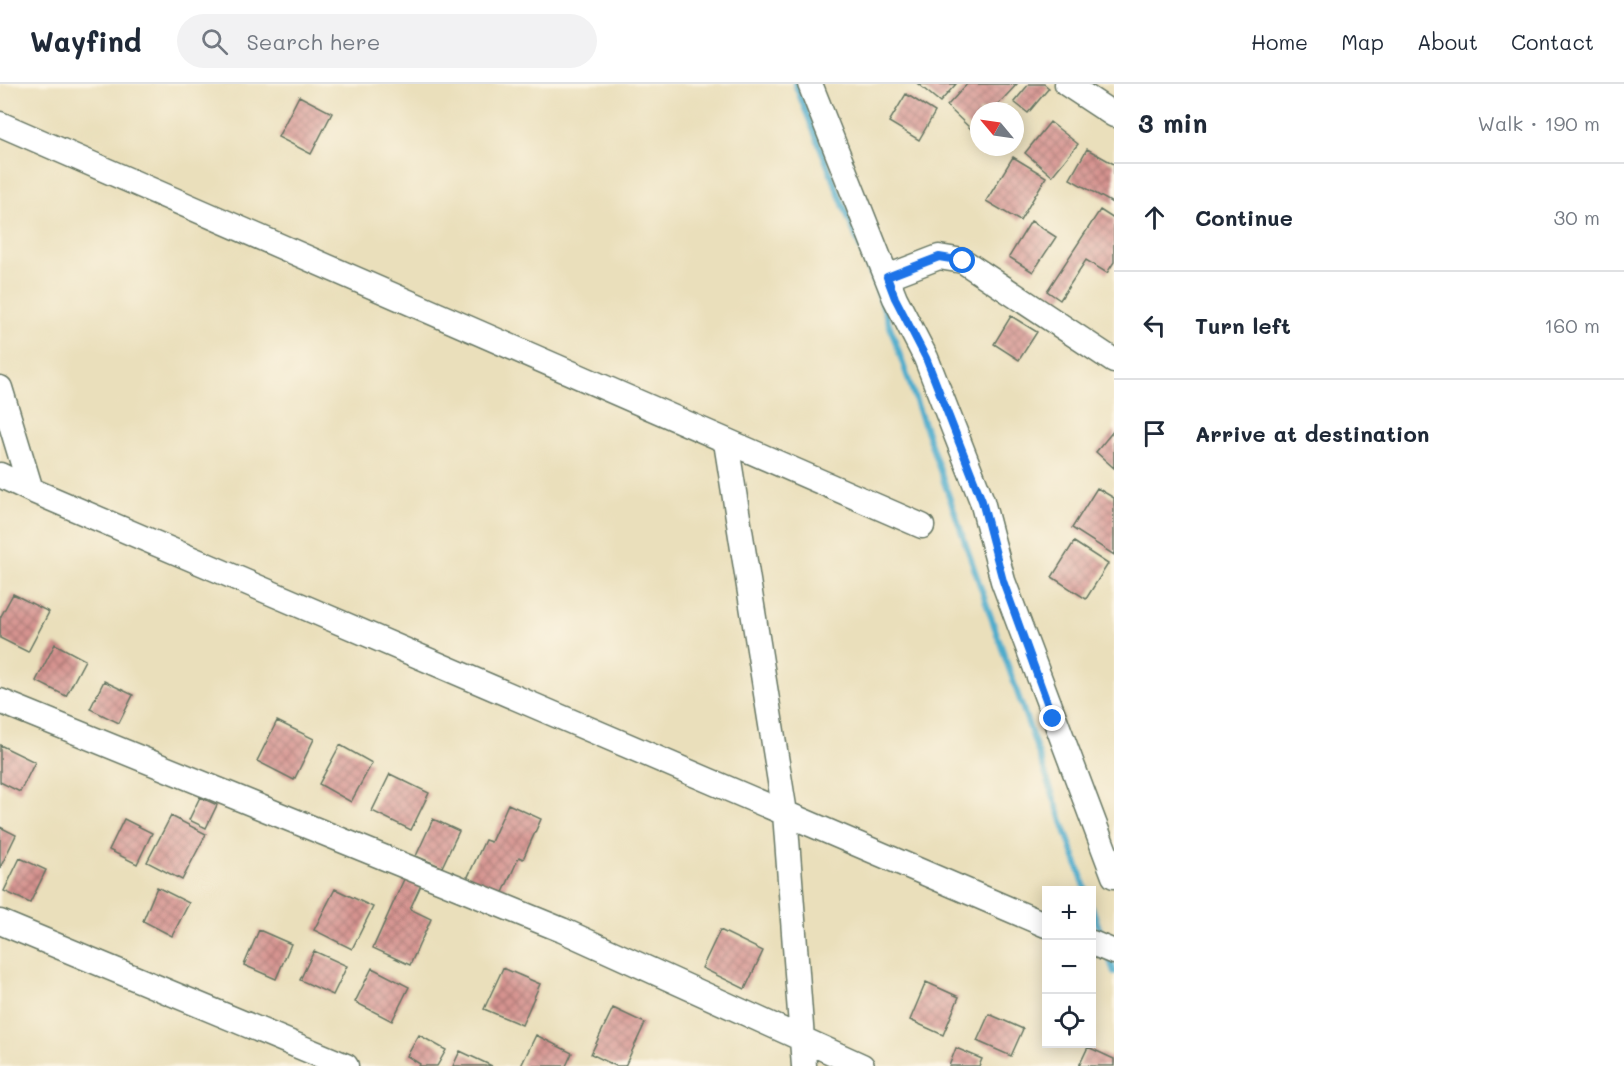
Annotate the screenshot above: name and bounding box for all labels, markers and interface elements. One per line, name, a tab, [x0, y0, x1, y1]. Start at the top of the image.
search box	[177, 14, 597, 68]
text: Wayfind	[30, 23, 141, 59]
icon: search	[198, 25, 231, 58]
text: Search here	[246, 27, 380, 56]
text: Home	[1251, 28, 1308, 55]
text: Map	[1341, 28, 1384, 55]
text: About	[1417, 28, 1478, 55]
text: Contact	[1511, 28, 1594, 55]
north arrow	[970, 102, 1024, 156]
text: 3 min	[1138, 106, 1207, 140]
text: Walk · 190 m	[1477, 110, 1600, 136]
icon: ahead	[1138, 201, 1171, 234]
text: Continue	[1195, 203, 1293, 232]
text: 30 m	[1554, 204, 1600, 230]
route start	[949, 247, 975, 273]
icon: left	[1138, 309, 1171, 342]
text: Turn left	[1195, 311, 1291, 340]
text: 160 m	[1544, 312, 1600, 338]
icon: arrive	[1138, 417, 1171, 450]
text: Arrive at destination	[1195, 419, 1430, 448]
route end	[1039, 705, 1065, 731]
map controls	[1042, 886, 1096, 1048]
button: +	[1042, 886, 1096, 940]
button: −	[1042, 940, 1096, 994]
button: locate	[1042, 994, 1096, 1048]

